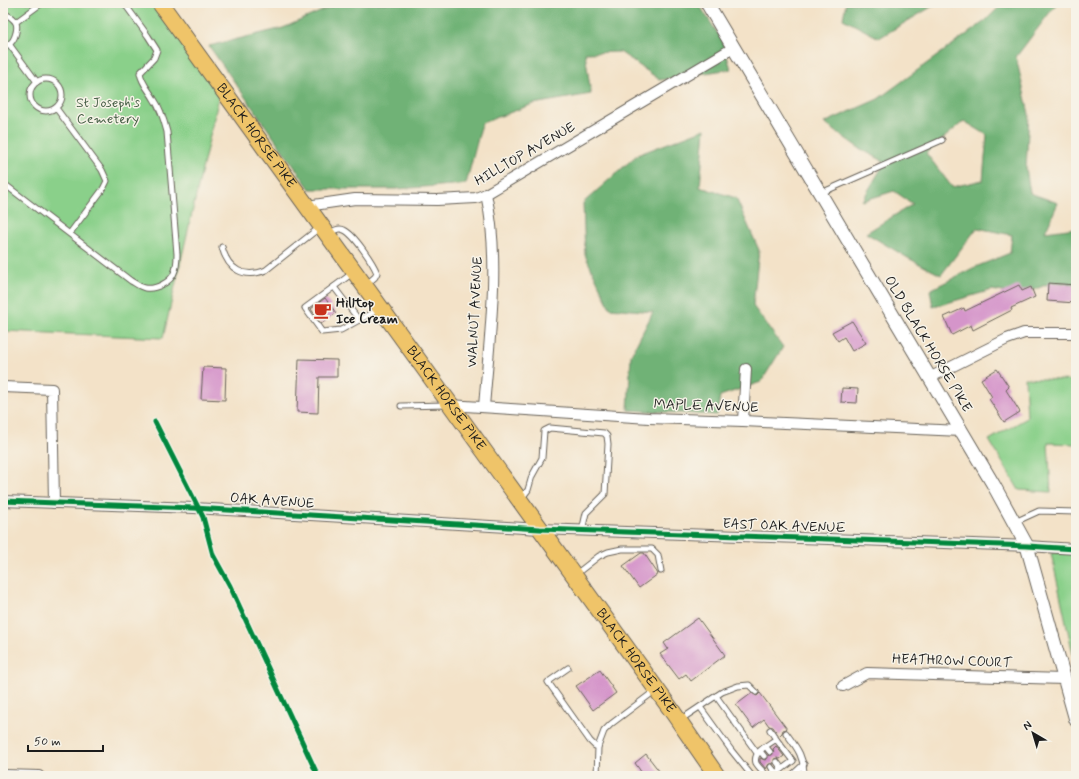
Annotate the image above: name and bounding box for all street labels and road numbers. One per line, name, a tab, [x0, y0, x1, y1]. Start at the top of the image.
street label: BLACK HORSE PIKE	[212, 80, 300, 192]
street label: HILLTOP AVENUE	[472, 118, 578, 190]
street label: WALNUT AVENUE	[463, 256, 487, 368]
street label: OLD BLACK HORSE PIKE	[880, 272, 976, 416]
street label: BLACK HORSE PIKE	[402, 343, 490, 454]
street label: MAPLE AVENUE	[653, 395, 759, 417]
street label: OAK AVENUE	[229, 489, 315, 513]
street label: EAST OAK AVENUE	[722, 515, 846, 537]
street label: BLACK HORSE PIKE	[592, 605, 680, 717]
street label: HEATHROW COURT	[892, 650, 1013, 672]

